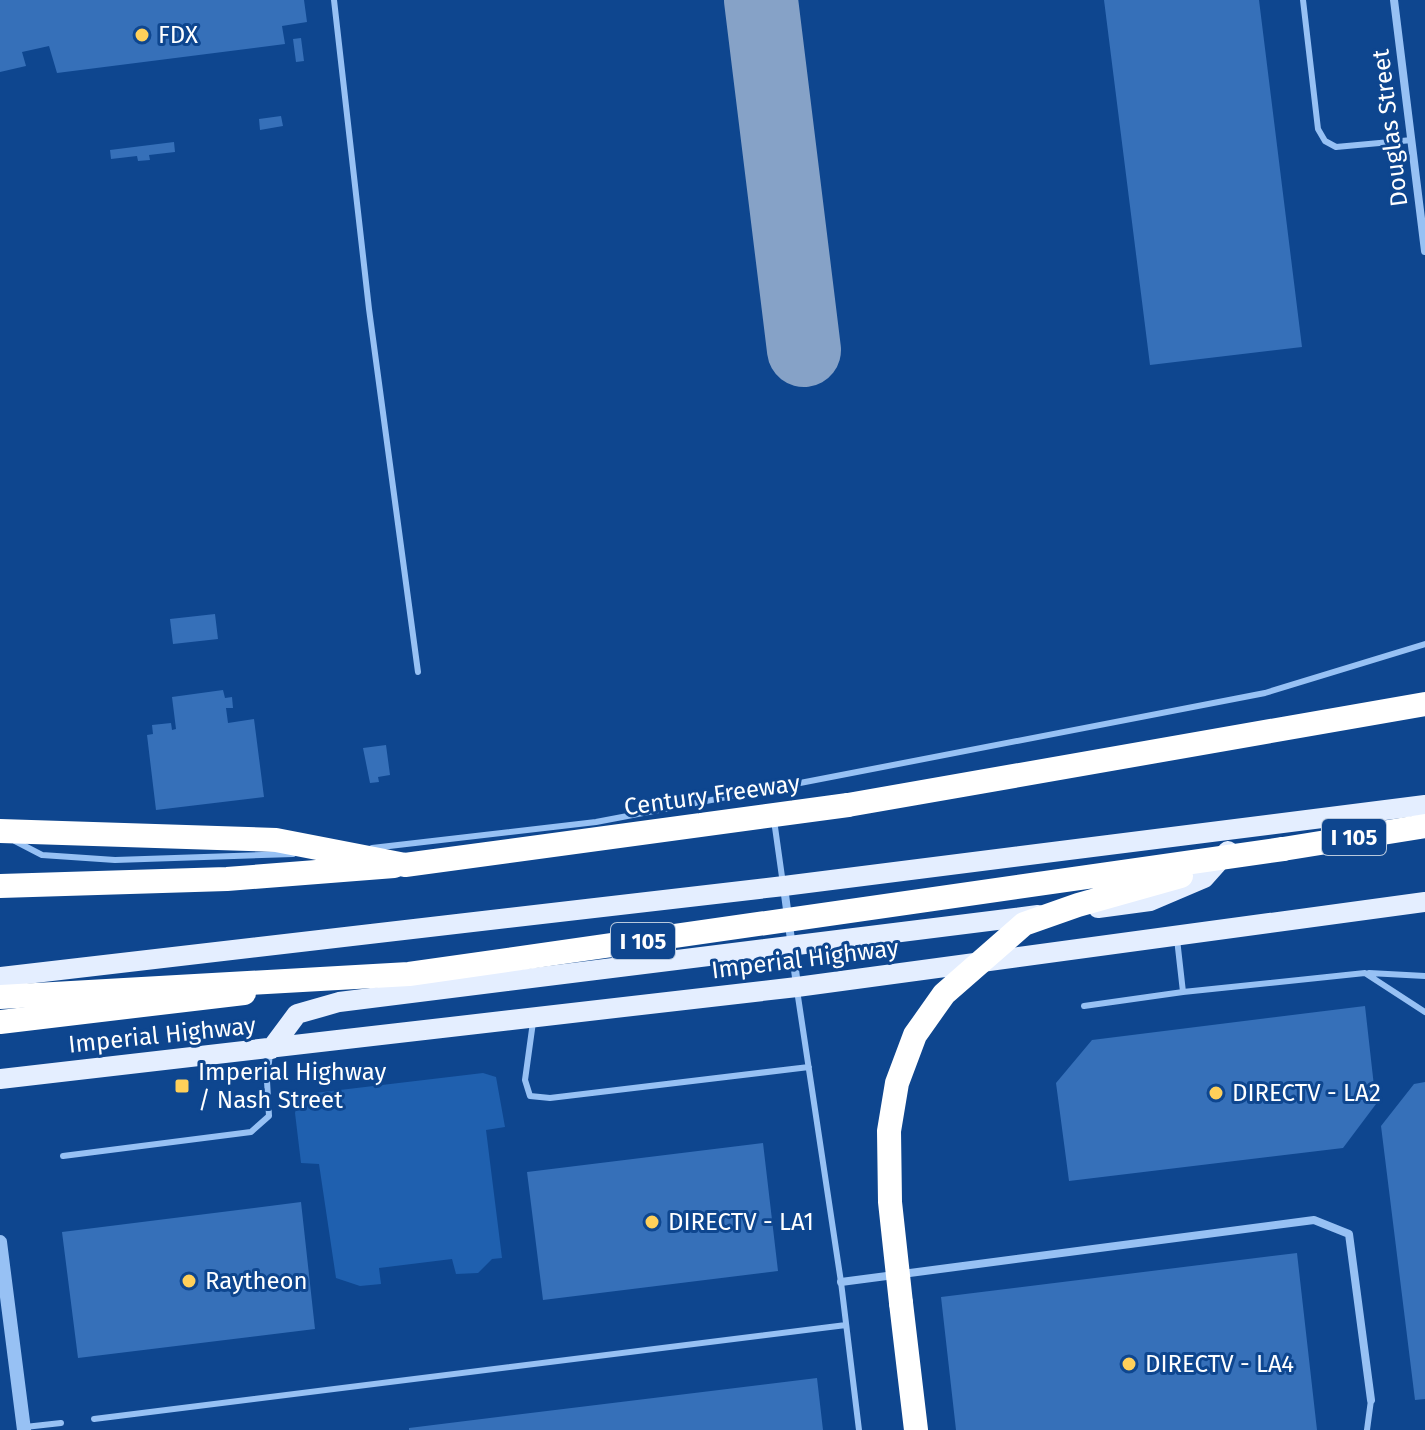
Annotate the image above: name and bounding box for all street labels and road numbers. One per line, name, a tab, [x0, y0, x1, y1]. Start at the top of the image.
street label: Douglas Street	[1366, 47, 1414, 208]
street label: Century Freeway	[622, 769, 802, 821]
road number: I 105	[1322, 819, 1386, 855]
road number: I 105	[611, 923, 675, 959]
street label: Imperial Highway	[710, 934, 900, 984]
street label: Imperial Highway	[67, 1011, 257, 1059]

